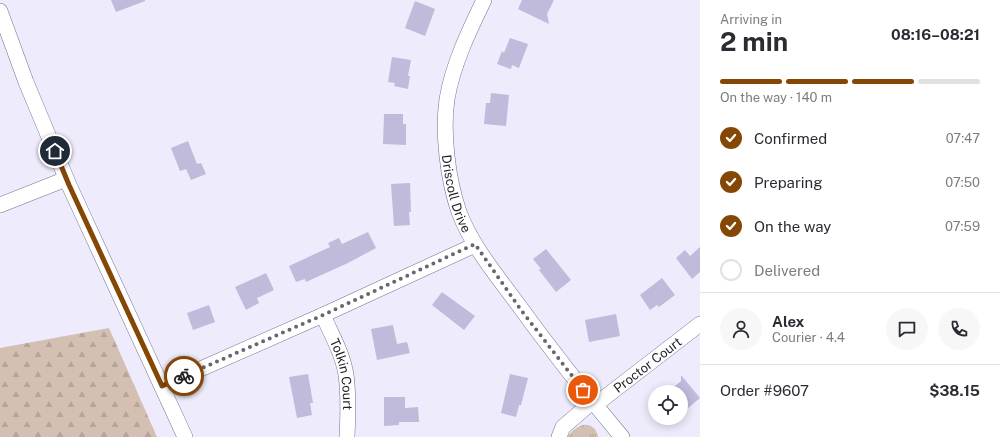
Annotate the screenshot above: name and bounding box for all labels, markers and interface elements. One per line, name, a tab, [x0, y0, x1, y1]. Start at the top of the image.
text: Arriving in	[720, 12, 782, 27]
text: 2 min	[720, 26, 788, 57]
text: 08:16–08:21	[891, 26, 980, 43]
text: On the way · 140 m	[720, 90, 832, 105]
icon: check	[720, 127, 742, 149]
text: Confirmed	[754, 130, 827, 147]
text: 07:47	[946, 131, 980, 146]
pin	[38, 134, 72, 168]
icon: home	[44, 140, 66, 162]
street label: Driscoll Drive	[439, 154, 475, 235]
icon: check	[720, 171, 742, 193]
text: Preparing	[754, 174, 823, 191]
text: 07:50	[945, 175, 980, 190]
icon: check	[720, 215, 742, 237]
text: On the way	[754, 218, 831, 235]
text: 07:59	[945, 219, 980, 234]
text: Delivered	[754, 262, 820, 279]
button: person	[720, 308, 762, 350]
button: chat	[886, 308, 928, 350]
button: phone	[938, 308, 980, 350]
text: Alex	[772, 313, 804, 330]
text: Courier · 4.4	[772, 330, 845, 345]
street label: Proctor Court	[610, 334, 684, 396]
street label: Tolkin Court	[327, 336, 356, 410]
courier	[164, 356, 204, 396]
icon: bike	[173, 365, 195, 387]
pin	[566, 373, 600, 407]
icon: bag	[572, 379, 594, 401]
text: Order #9607	[720, 382, 809, 399]
text: $38.15	[929, 382, 980, 399]
map controls	[648, 385, 688, 425]
button: locate	[648, 385, 688, 425]

